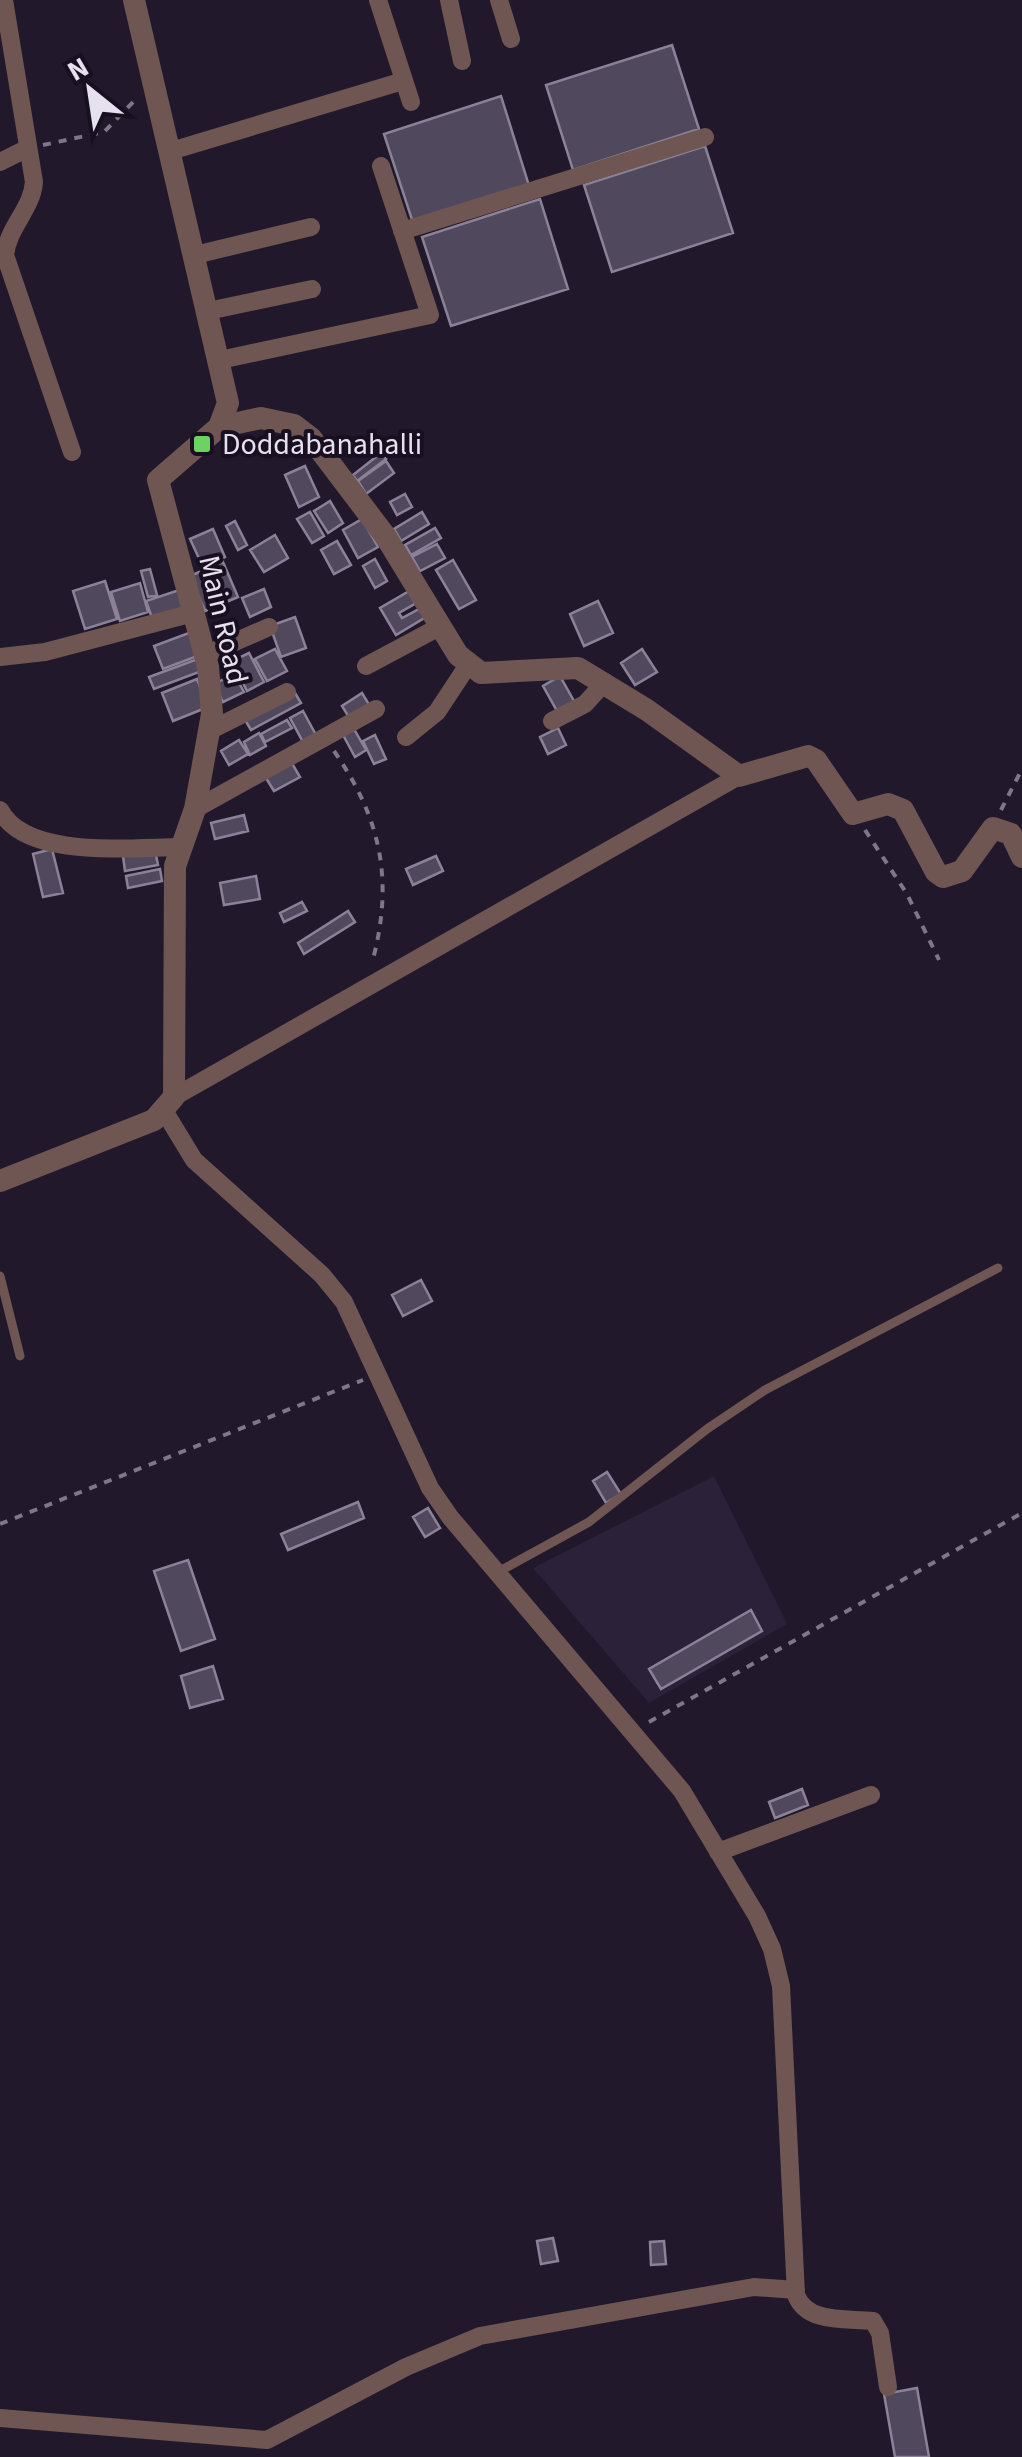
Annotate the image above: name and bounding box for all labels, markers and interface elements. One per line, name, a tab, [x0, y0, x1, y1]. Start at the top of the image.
north arrow	[40, 40, 140, 140]
text: N	[60, 47, 96, 91]
place label: Doddabanahalli	[222, 423, 422, 466]
marker: Doddabanahalli	[191, 433, 213, 455]
street label: Main Road	[187, 551, 259, 689]

